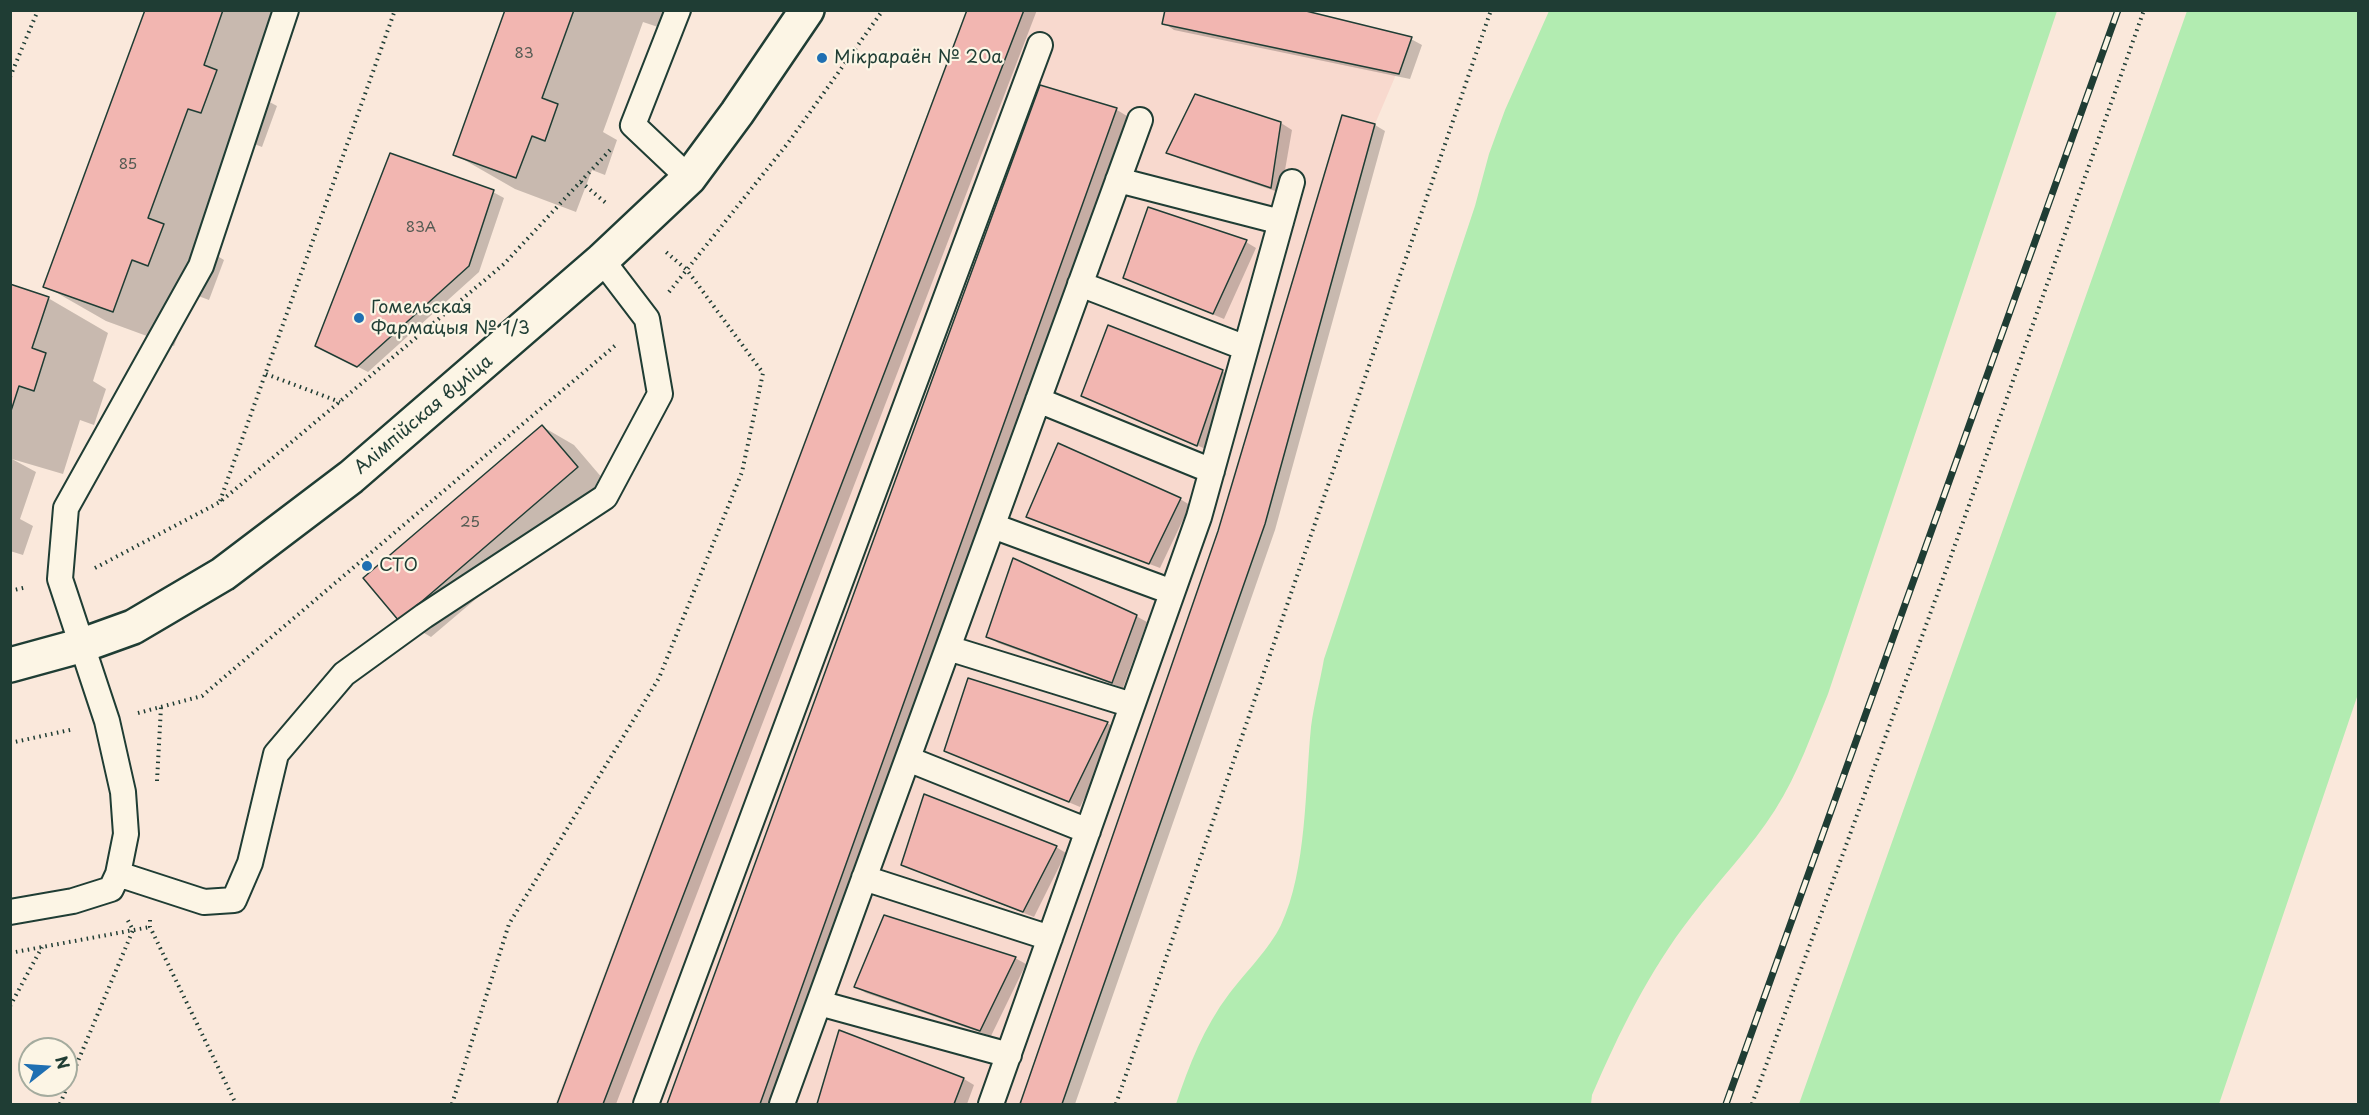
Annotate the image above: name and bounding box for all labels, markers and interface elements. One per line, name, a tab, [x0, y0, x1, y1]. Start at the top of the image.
house number: 83	[514, 45, 534, 63]
place label: Мікрараён № 20а	[834, 47, 1003, 69]
marker: Мікрараён № 20а	[815, 51, 829, 65]
house number: 85	[119, 156, 137, 174]
house number: 83А	[406, 219, 436, 237]
place label: Гомельская Фармацыя № 1/3	[371, 297, 530, 340]
marker: Гомельская Фармацыя № 1/3	[352, 311, 366, 325]
street label: Алімпійская вуліца	[350, 351, 498, 479]
house number: 25	[460, 514, 480, 532]
place label: СТО	[379, 555, 418, 577]
marker: СТО	[360, 559, 374, 573]
north arrow	[18, 1037, 78, 1097]
text: N	[50, 1053, 77, 1072]

